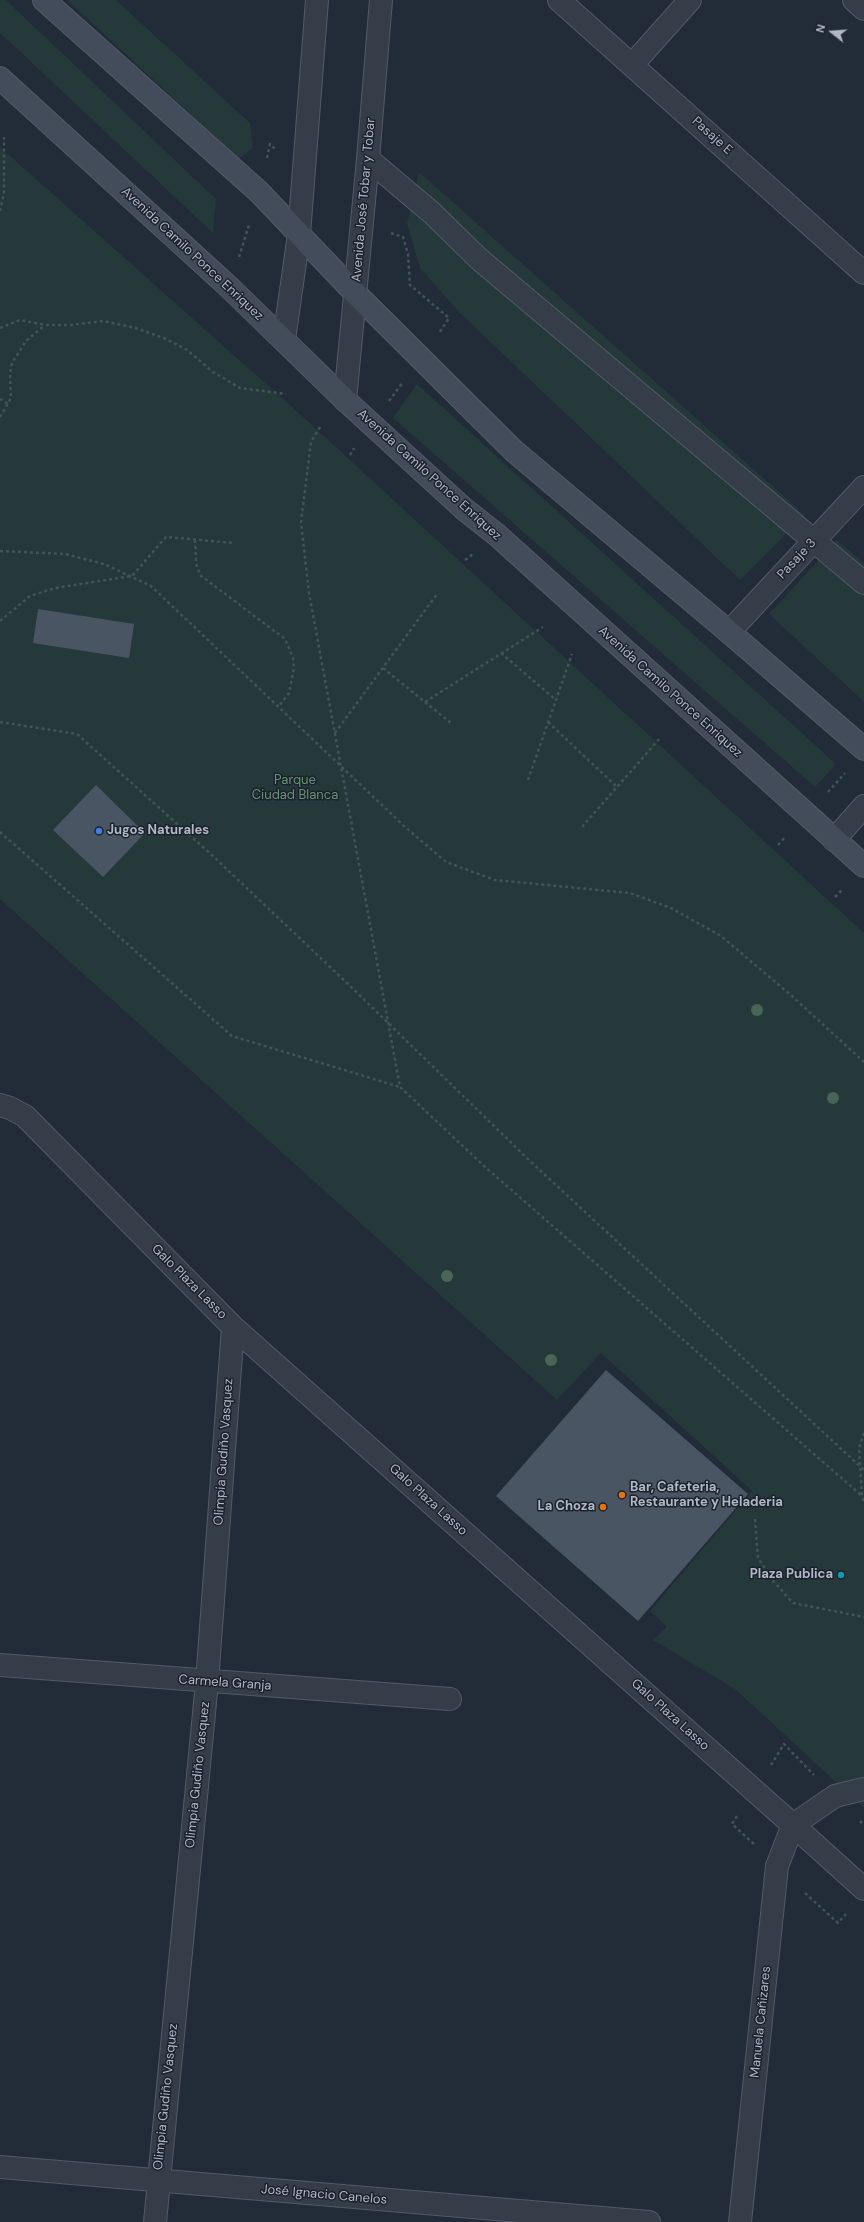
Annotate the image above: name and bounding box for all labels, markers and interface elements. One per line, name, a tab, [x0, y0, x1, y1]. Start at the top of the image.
north arrow	[812, 12, 852, 52]
text: N	[813, 23, 828, 34]
street label: Pasaje E	[688, 114, 736, 158]
street label: Avenida José Tobar y Tobar	[349, 117, 379, 283]
street label: Avenida Camilo Ponce Enriquez	[118, 184, 266, 324]
street label: Avenida Camilo Ponce Enriquez	[354, 406, 504, 544]
street label: Pasaje 3	[774, 536, 820, 582]
street label: Avenida Camilo Ponce Enriquez	[595, 623, 745, 761]
park label: Parque Ciudad Blanca	[252, 773, 338, 804]
place label: Jugos Naturales	[107, 823, 209, 839]
marker: Jugos Naturales	[94, 826, 104, 836]
street label: Galo Plaza Lasso	[148, 1241, 230, 1323]
street label: Olimpia Gudiño Vasquez	[211, 1378, 237, 1526]
street label: Galo Plaza Lasso	[386, 1461, 470, 1539]
place label: Bar, Cafeteria, Restaurante y Heladeria	[630, 1480, 783, 1511]
marker: Bar, Cafeteria, Restaurante y Heladeria	[617, 1490, 627, 1500]
place label: La Choza	[538, 1499, 595, 1515]
marker: La Choza	[598, 1502, 608, 1512]
place label: Plaza Publica	[750, 1567, 833, 1583]
marker: Plaza Publica	[836, 1570, 846, 1580]
street label: Carmela Granja	[178, 1672, 272, 1694]
street label: Galo Plaza Lasso	[628, 1676, 712, 1754]
street label: Olimpia Gudiño Vasquez	[183, 1701, 213, 1849]
street label: Manuela Cañizares	[747, 1965, 775, 2079]
street label: Olimpia Gudiño Vasquez	[151, 2023, 181, 2171]
street label: José Ignacio Canelos	[260, 2182, 388, 2208]

